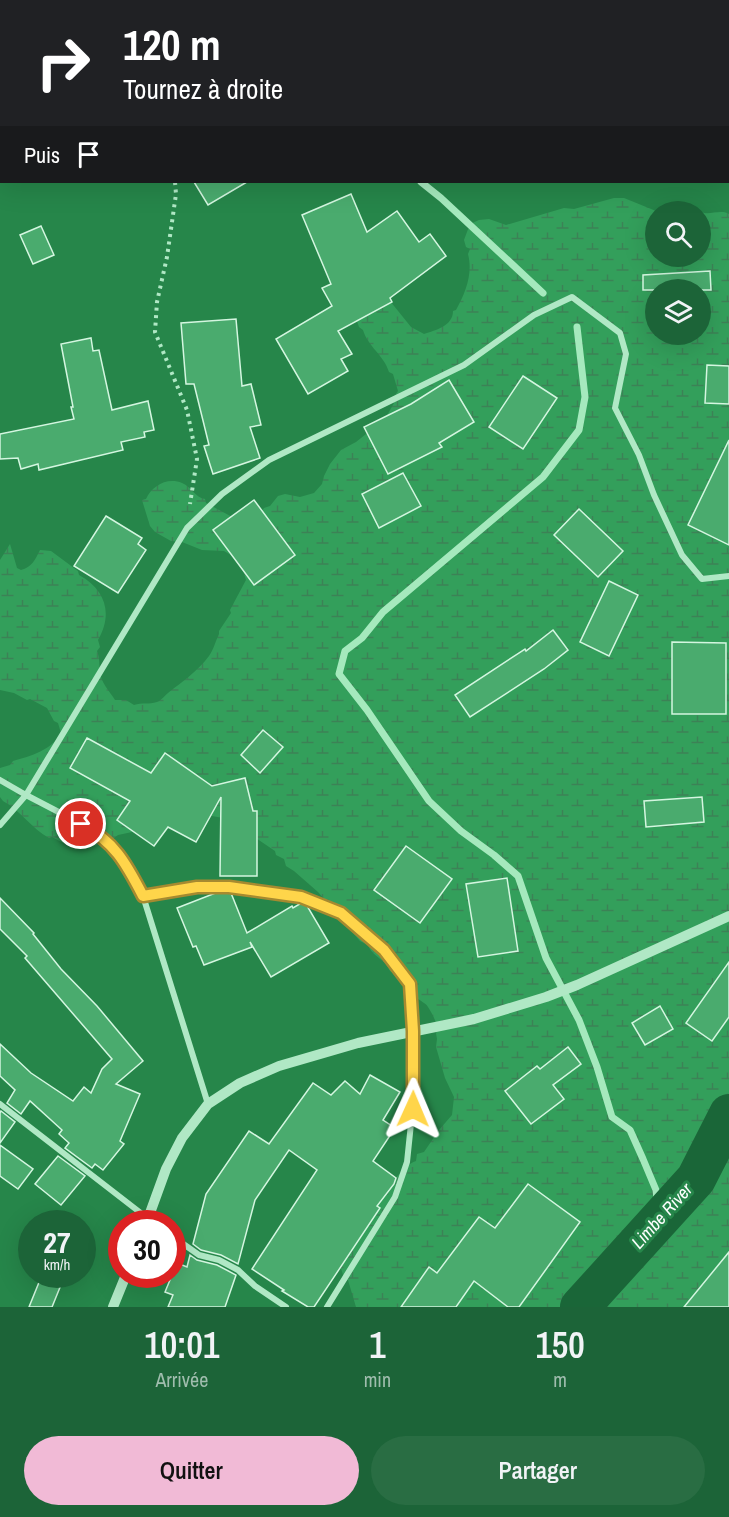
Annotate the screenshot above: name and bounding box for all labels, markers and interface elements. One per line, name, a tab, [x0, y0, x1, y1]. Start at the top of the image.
text: 120 m	[123, 17, 221, 73]
icon: right	[24, 24, 102, 102]
text: Tournez à droite	[123, 71, 283, 107]
icon: arrive	[72, 138, 105, 171]
text: Puis	[24, 140, 60, 170]
map controls	[645, 201, 711, 345]
button: search	[645, 201, 711, 267]
button: layers	[645, 279, 711, 345]
pin	[55, 798, 106, 849]
icon: arrive	[64, 807, 97, 840]
position arrow	[381, 1077, 445, 1141]
water label: Limbe River	[625, 1177, 699, 1254]
speed limit sign: 30	[108, 1210, 186, 1288]
text: 27	[43, 1222, 71, 1262]
text: km/h	[44, 1254, 70, 1275]
text: 10:01	[144, 1321, 219, 1369]
text: 1	[369, 1321, 386, 1369]
text: 150	[535, 1321, 585, 1369]
text: Arrivée	[155, 1366, 208, 1393]
text: min	[364, 1366, 391, 1393]
text: m	[553, 1366, 567, 1393]
button: Quitter	[24, 1436, 359, 1505]
button: Partager	[371, 1436, 705, 1505]

